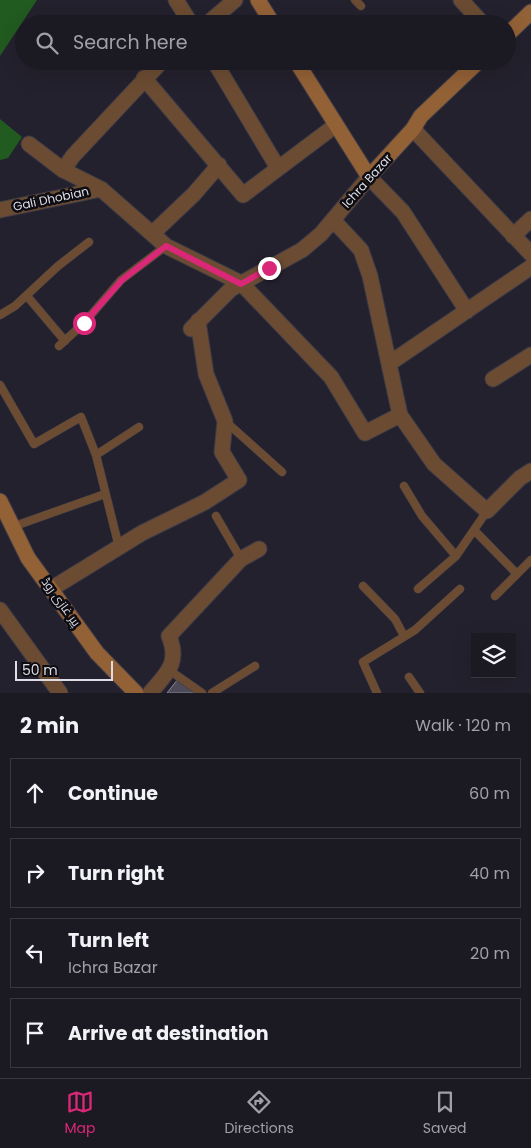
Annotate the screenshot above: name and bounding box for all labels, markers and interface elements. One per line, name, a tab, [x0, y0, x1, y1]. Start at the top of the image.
search box	[15, 15, 516, 70]
icon: search	[33, 29, 61, 57]
text: Search here	[73, 29, 187, 56]
street label: Ichra Bazar	[338, 150, 396, 211]
street label: Gali Dhobian	[11, 182, 90, 215]
route end	[258, 257, 281, 280]
route start	[73, 312, 96, 335]
street label: پیر غازی روڈ	[37, 574, 85, 631]
map controls	[471, 633, 516, 678]
button: layers	[471, 633, 516, 678]
scale bar	[15, 658, 112, 681]
text: 50 m	[22, 660, 58, 680]
text: 2 min	[20, 711, 79, 740]
text: Walk · 120 m	[415, 714, 511, 737]
icon: ahead	[21, 779, 49, 807]
text: Continue	[68, 780, 158, 807]
text: 60 m	[469, 782, 510, 805]
icon: right	[21, 859, 49, 887]
text: Turn right	[68, 860, 164, 887]
text: 40 m	[469, 862, 510, 885]
text: Turn left	[68, 927, 149, 954]
icon: left	[21, 939, 49, 967]
text: 20 m	[470, 942, 510, 965]
text: Ichra Bazar	[68, 956, 158, 979]
icon: arrive	[21, 1019, 49, 1047]
text: Arrive at destination	[68, 1020, 269, 1047]
tab: Map	[64, 1088, 95, 1139]
tab: Directions	[224, 1088, 294, 1139]
tab: Saved	[423, 1088, 467, 1139]

